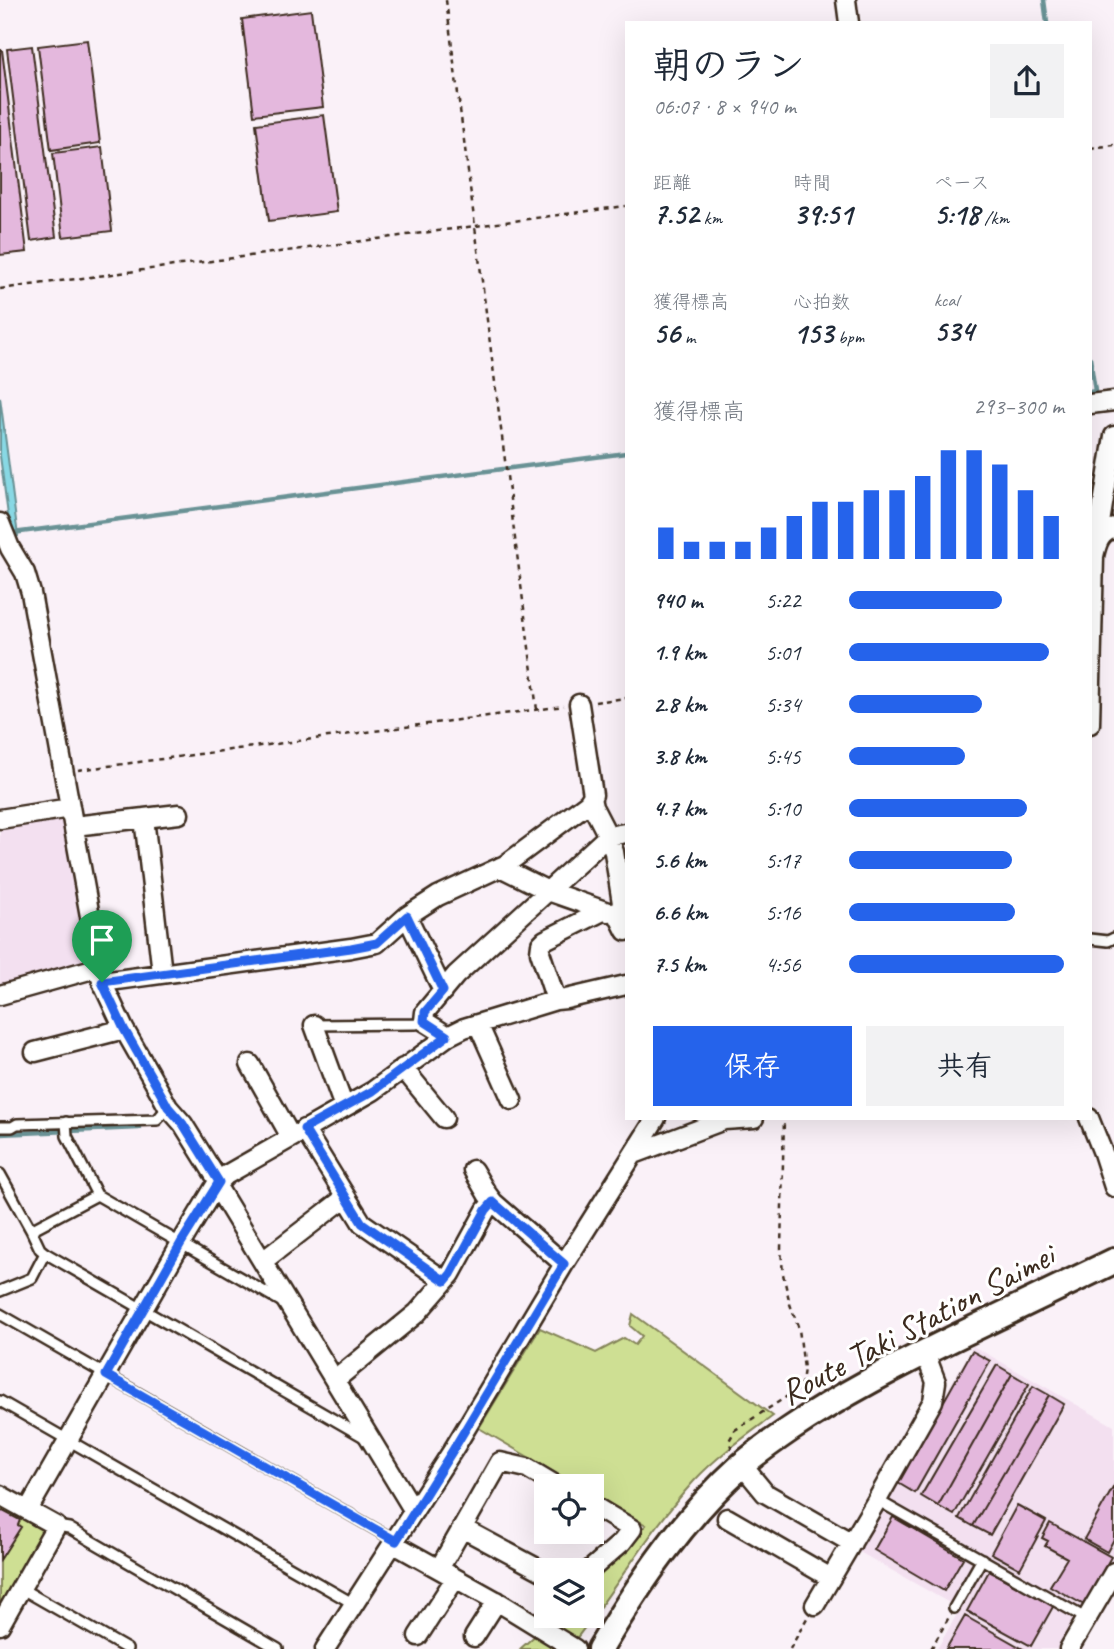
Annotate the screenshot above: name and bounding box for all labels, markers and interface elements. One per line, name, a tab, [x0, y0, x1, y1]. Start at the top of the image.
text: 朝のラン	[653, 42, 805, 89]
button: share	[990, 44, 1064, 118]
text: 06:07 · 8 × 940 m	[653, 92, 796, 121]
text: 距離	[653, 171, 691, 195]
text: 時間	[793, 171, 831, 195]
text: ペース	[934, 171, 990, 195]
text: 7.52	[653, 195, 699, 233]
text: 39:51	[793, 195, 852, 233]
text: 5:18	[934, 195, 980, 233]
text: km	[699, 206, 722, 230]
text: /km	[980, 206, 1009, 230]
text: kcal	[934, 288, 959, 312]
text: 獲得標高	[653, 290, 729, 314]
text: 心拍数	[793, 290, 850, 314]
text: 534	[934, 312, 974, 350]
text: 56	[653, 314, 680, 352]
text: 153	[793, 314, 833, 352]
text: m	[680, 325, 695, 349]
text: bpm	[833, 325, 864, 349]
text: 293–300 m	[973, 392, 1064, 421]
text: 獲得標高	[653, 397, 745, 426]
text: 940 m	[653, 586, 702, 615]
text: 5:22	[765, 586, 801, 615]
text: 1.9 km	[653, 638, 706, 667]
text: 5:01	[765, 638, 801, 667]
text: 2.8 km	[653, 690, 707, 719]
text: 5:34	[765, 690, 801, 719]
text: 3.8 km	[653, 742, 707, 771]
text: 5:45	[765, 742, 801, 771]
text: 4.7 km	[653, 794, 706, 823]
text: 5:10	[765, 794, 801, 823]
text: 5.6 km	[653, 846, 707, 875]
text: 5:17	[765, 846, 801, 875]
text: 6.6 km	[653, 898, 707, 927]
text: 5:16	[765, 898, 801, 927]
pin	[72, 910, 132, 982]
icon: arrive	[83, 921, 121, 959]
text: 7.5 km	[653, 950, 706, 979]
text: 4:56	[765, 950, 801, 979]
button: 保存	[653, 1026, 852, 1106]
button: 共有	[866, 1026, 1064, 1106]
street label: Route Taki Station Saimei	[772, 1231, 1066, 1415]
map controls	[534, 1474, 604, 1628]
button: locate	[534, 1474, 604, 1544]
button: layers	[534, 1558, 604, 1628]

